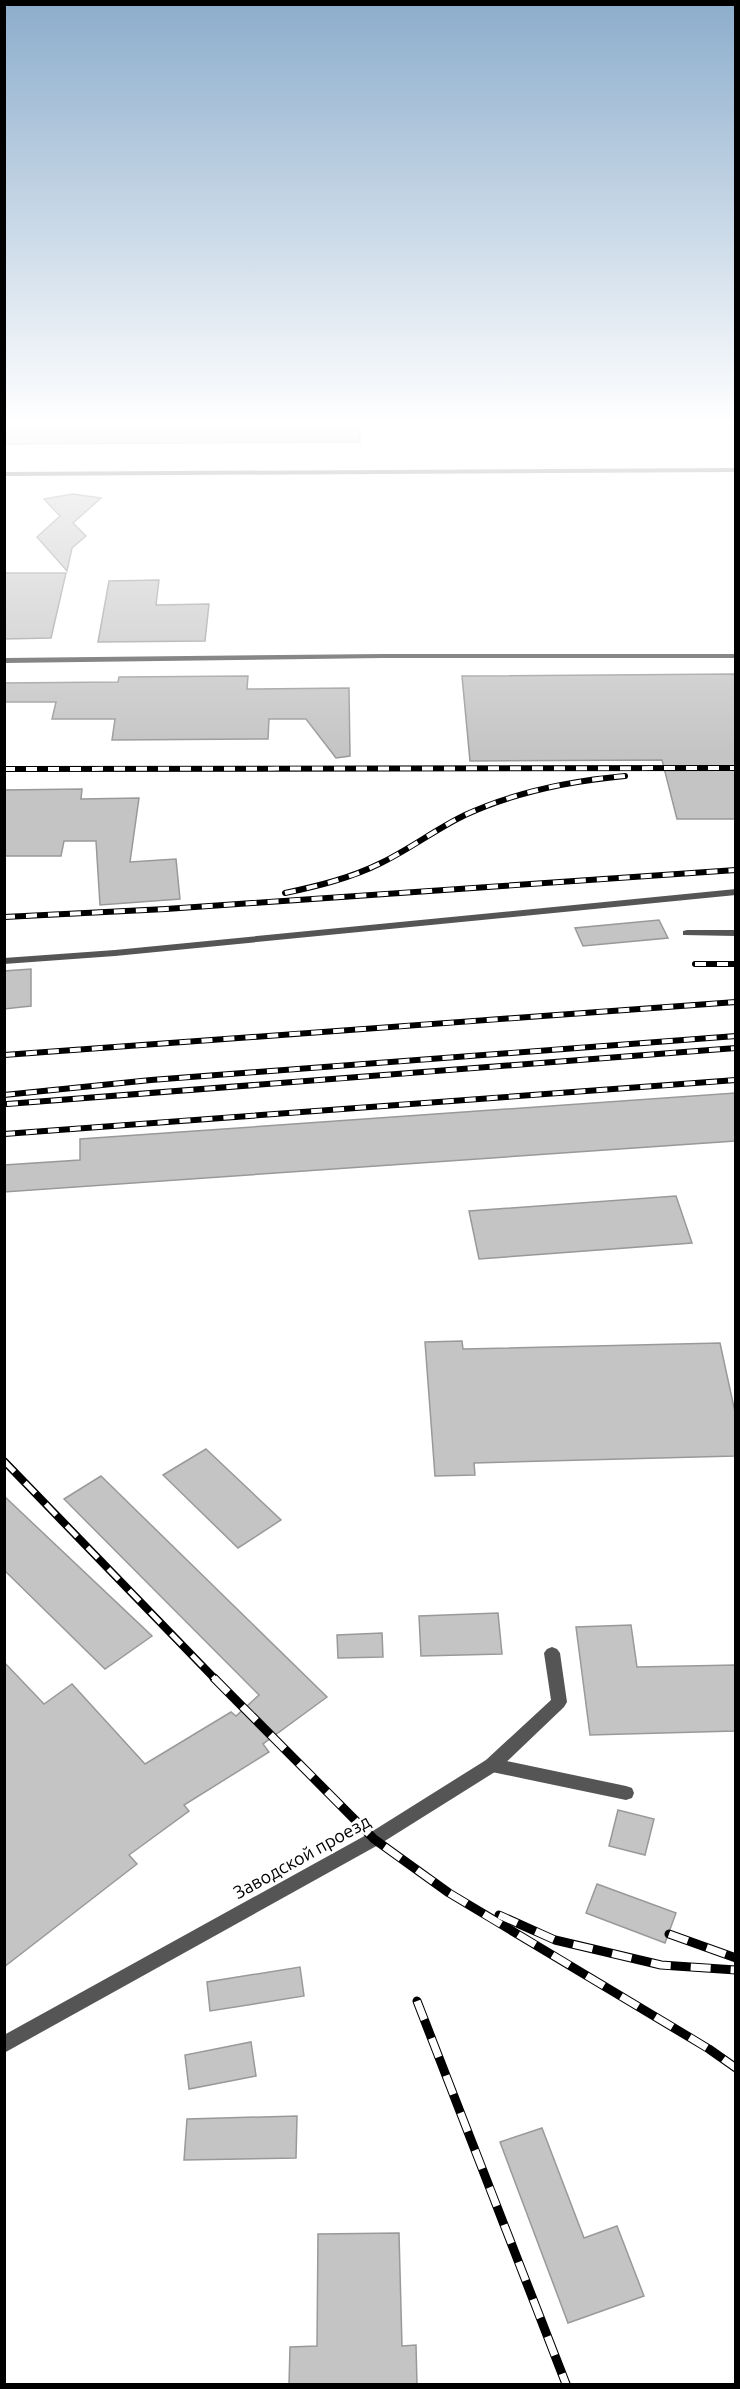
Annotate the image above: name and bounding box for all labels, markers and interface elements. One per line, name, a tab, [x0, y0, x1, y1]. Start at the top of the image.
street label: Заводской проезд	[230, 1810, 374, 1902]

